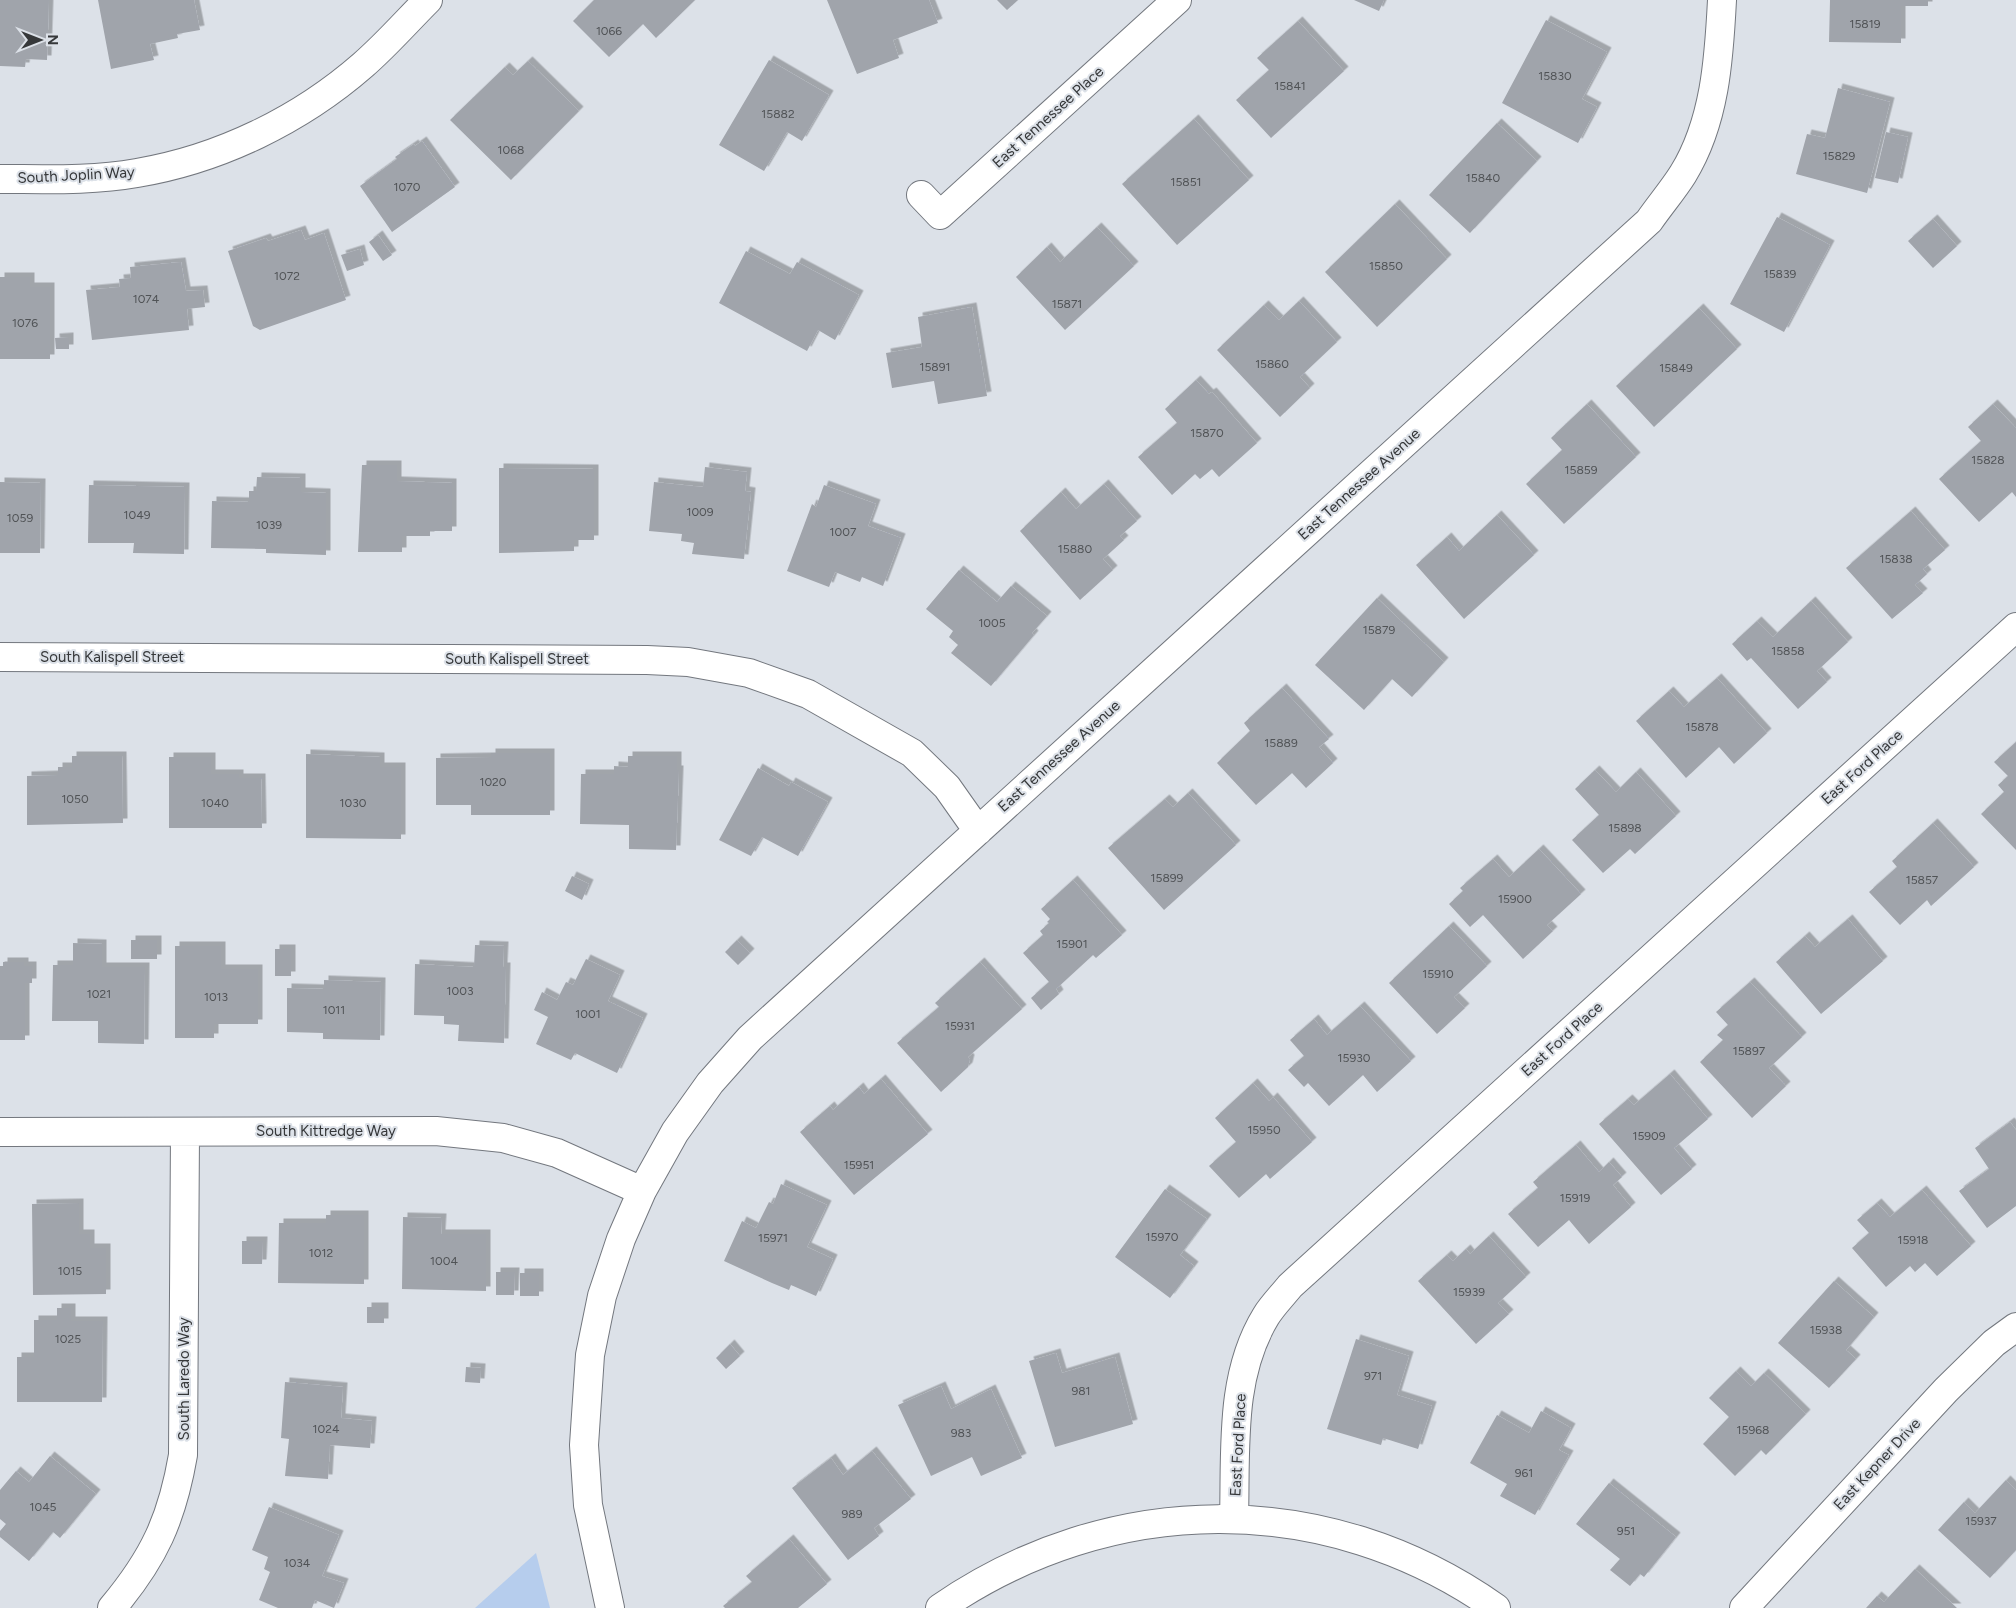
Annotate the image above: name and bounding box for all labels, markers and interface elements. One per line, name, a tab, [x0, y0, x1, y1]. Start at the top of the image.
north arrow	[15, 15, 65, 65]
house number: 15819	[1850, 17, 1881, 31]
house number: 1066	[596, 24, 622, 38]
text: N	[44, 35, 61, 45]
street label: East Tennessee Place	[989, 62, 1107, 172]
house number: 15830	[1538, 69, 1572, 83]
house number: 15841	[1274, 79, 1306, 93]
house number: 15882	[761, 107, 795, 121]
house number: 1068	[498, 143, 524, 157]
house number: 15829	[1823, 149, 1856, 163]
street label: South Joplin Way	[17, 163, 135, 187]
house number: 15840	[1466, 171, 1500, 185]
house number: 15851	[1170, 175, 1202, 189]
house number: 1070	[394, 180, 421, 194]
house number: 15850	[1369, 259, 1403, 273]
house number: 15839	[1764, 267, 1796, 281]
house number: 1072	[274, 269, 300, 283]
house number: 1074	[133, 292, 160, 306]
house number: 15871	[1052, 297, 1082, 311]
house number: 1076	[12, 316, 38, 330]
house number: 15860	[1255, 357, 1289, 371]
house number: 15891	[920, 360, 950, 374]
house number: 15849	[1659, 361, 1693, 375]
street label: East Tennessee Avenue	[1294, 424, 1424, 544]
house number: 15870	[1190, 426, 1224, 440]
house number: 15828	[1971, 453, 2005, 467]
house number: 15859	[1565, 463, 1598, 477]
house number: 1009	[686, 505, 714, 519]
house number: 1049	[124, 508, 151, 522]
house number: 1059	[7, 511, 33, 525]
house number: 1039	[256, 518, 282, 532]
house number: 1007	[830, 525, 857, 539]
house number: 15880	[1058, 542, 1092, 556]
house number: 15838	[1879, 552, 1913, 566]
house number: 1005	[978, 616, 1006, 630]
house number: 15879	[1363, 623, 1395, 637]
house number: 15858	[1771, 644, 1805, 658]
street label: South Kalispell Street	[40, 648, 184, 666]
street label: South Kalispell Street	[445, 650, 589, 668]
street label: East Tennessee Avenue	[994, 696, 1124, 816]
house number: 15878	[1685, 720, 1719, 734]
street label: East Ford Place	[1818, 726, 1906, 808]
house number: 15889	[1264, 736, 1298, 750]
house number: 1020	[479, 775, 507, 789]
house number: 1050	[61, 792, 89, 806]
house number: 1040	[201, 796, 229, 810]
house number: 1030	[340, 796, 367, 810]
house number: 15898	[1608, 821, 1642, 835]
house number: 15899	[1151, 871, 1184, 885]
house number: 15857	[1906, 873, 1939, 887]
house number: 15900	[1498, 892, 1532, 906]
house number: 15901	[1056, 937, 1088, 951]
house number: 15910	[1422, 967, 1454, 981]
house number: 1003	[447, 984, 473, 998]
house number: 1021	[87, 987, 111, 1001]
house number: 1013	[204, 990, 228, 1004]
street label: East Ford Place	[1518, 998, 1606, 1080]
house number: 1011	[323, 1003, 345, 1017]
house number: 1001	[575, 1007, 601, 1021]
house number: 15931	[945, 1019, 975, 1033]
house number: 15897	[1733, 1044, 1766, 1058]
house number: 15930	[1338, 1051, 1371, 1065]
street label: South Kittredge Way	[256, 1122, 396, 1140]
house number: 15950	[1247, 1123, 1281, 1137]
house number: 15909	[1632, 1129, 1666, 1143]
house number: 15951	[844, 1158, 874, 1172]
house number: 15919	[1560, 1191, 1590, 1205]
house number: 15970	[1146, 1230, 1179, 1244]
house number: 15971	[758, 1231, 788, 1245]
house number: 15918	[1898, 1233, 1928, 1247]
house number: 1012	[309, 1246, 333, 1260]
house number: 1004	[430, 1254, 458, 1268]
house number: 1015	[58, 1264, 82, 1278]
house number: 15939	[1453, 1285, 1485, 1299]
street label: South Laredo Way	[175, 1317, 193, 1441]
house number: 15938	[1810, 1323, 1842, 1337]
house number: 1025	[55, 1332, 81, 1346]
house number: 971	[1364, 1369, 1382, 1383]
house number: 981	[1071, 1384, 1091, 1398]
street label: East Ford Place	[1226, 1393, 1250, 1497]
street label: East Kepner Drive	[1830, 1414, 1924, 1514]
house number: 1024	[313, 1422, 340, 1436]
house number: 15968	[1737, 1423, 1769, 1437]
house number: 983	[951, 1426, 971, 1440]
house number: 961	[1515, 1466, 1533, 1480]
house number: 1045	[29, 1500, 57, 1514]
house number: 989	[842, 1507, 863, 1521]
house number: 15937	[1965, 1514, 1997, 1528]
house number: 951	[1617, 1524, 1635, 1538]
house number: 1034	[284, 1556, 311, 1570]

